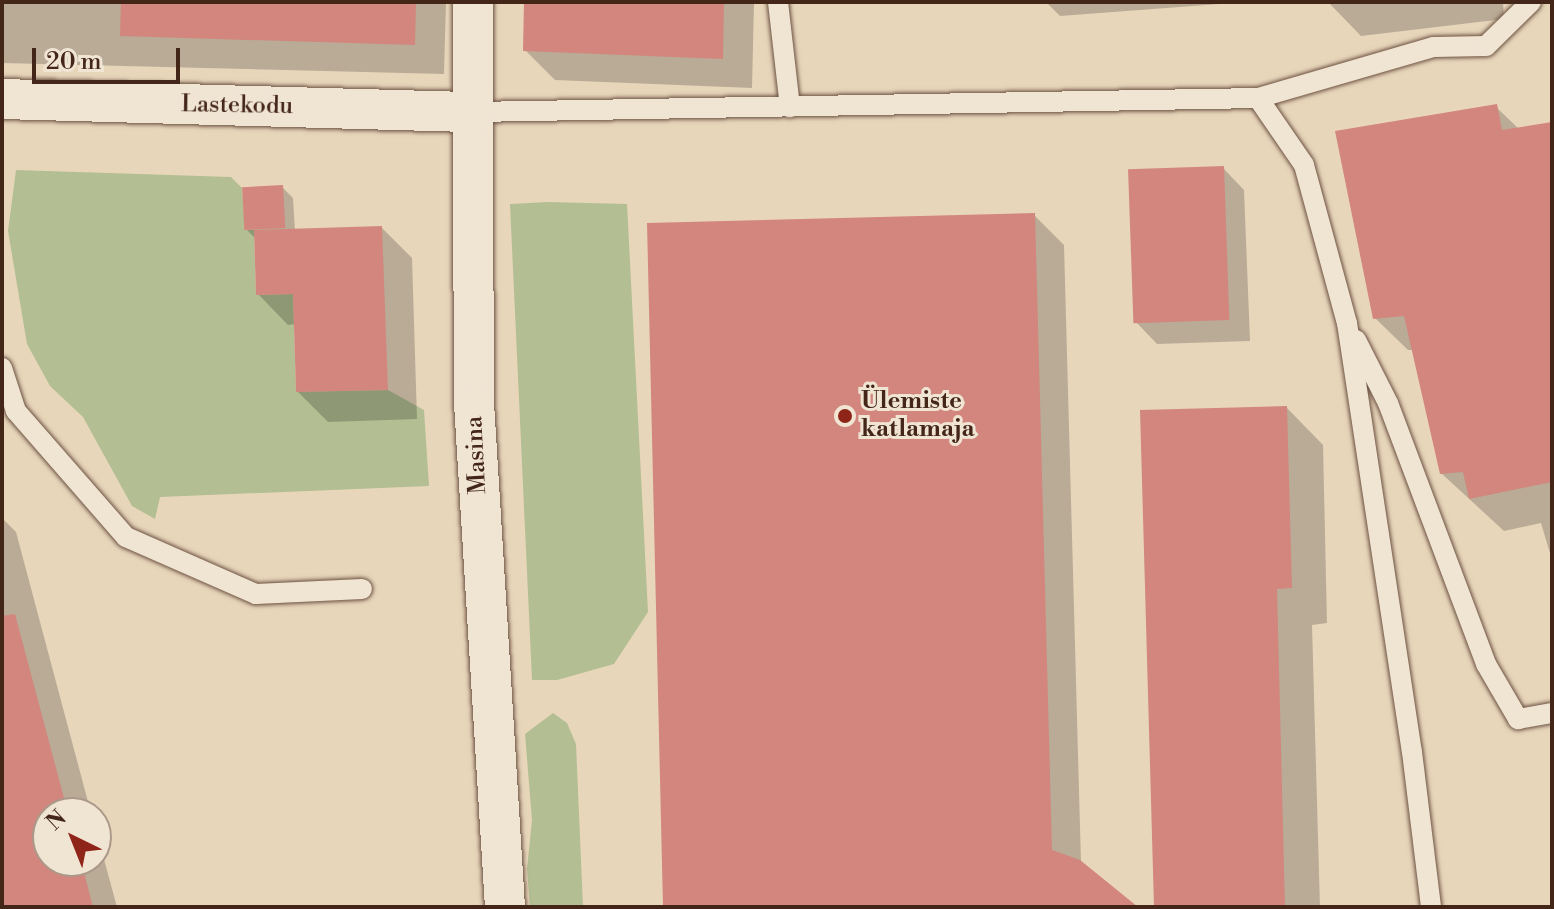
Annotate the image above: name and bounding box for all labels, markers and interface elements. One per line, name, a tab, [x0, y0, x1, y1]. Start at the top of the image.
scale bar	[36, 32, 184, 82]
text: 20 m	[46, 47, 102, 77]
street label: Lastekodu	[181, 91, 293, 121]
place label: Ülemiste katlamaja	[861, 388, 975, 444]
marker: Ülemiste katlamaja	[836, 407, 854, 425]
street label: Masina	[461, 415, 493, 495]
north arrow	[32, 797, 112, 877]
text: N	[41, 805, 72, 836]

